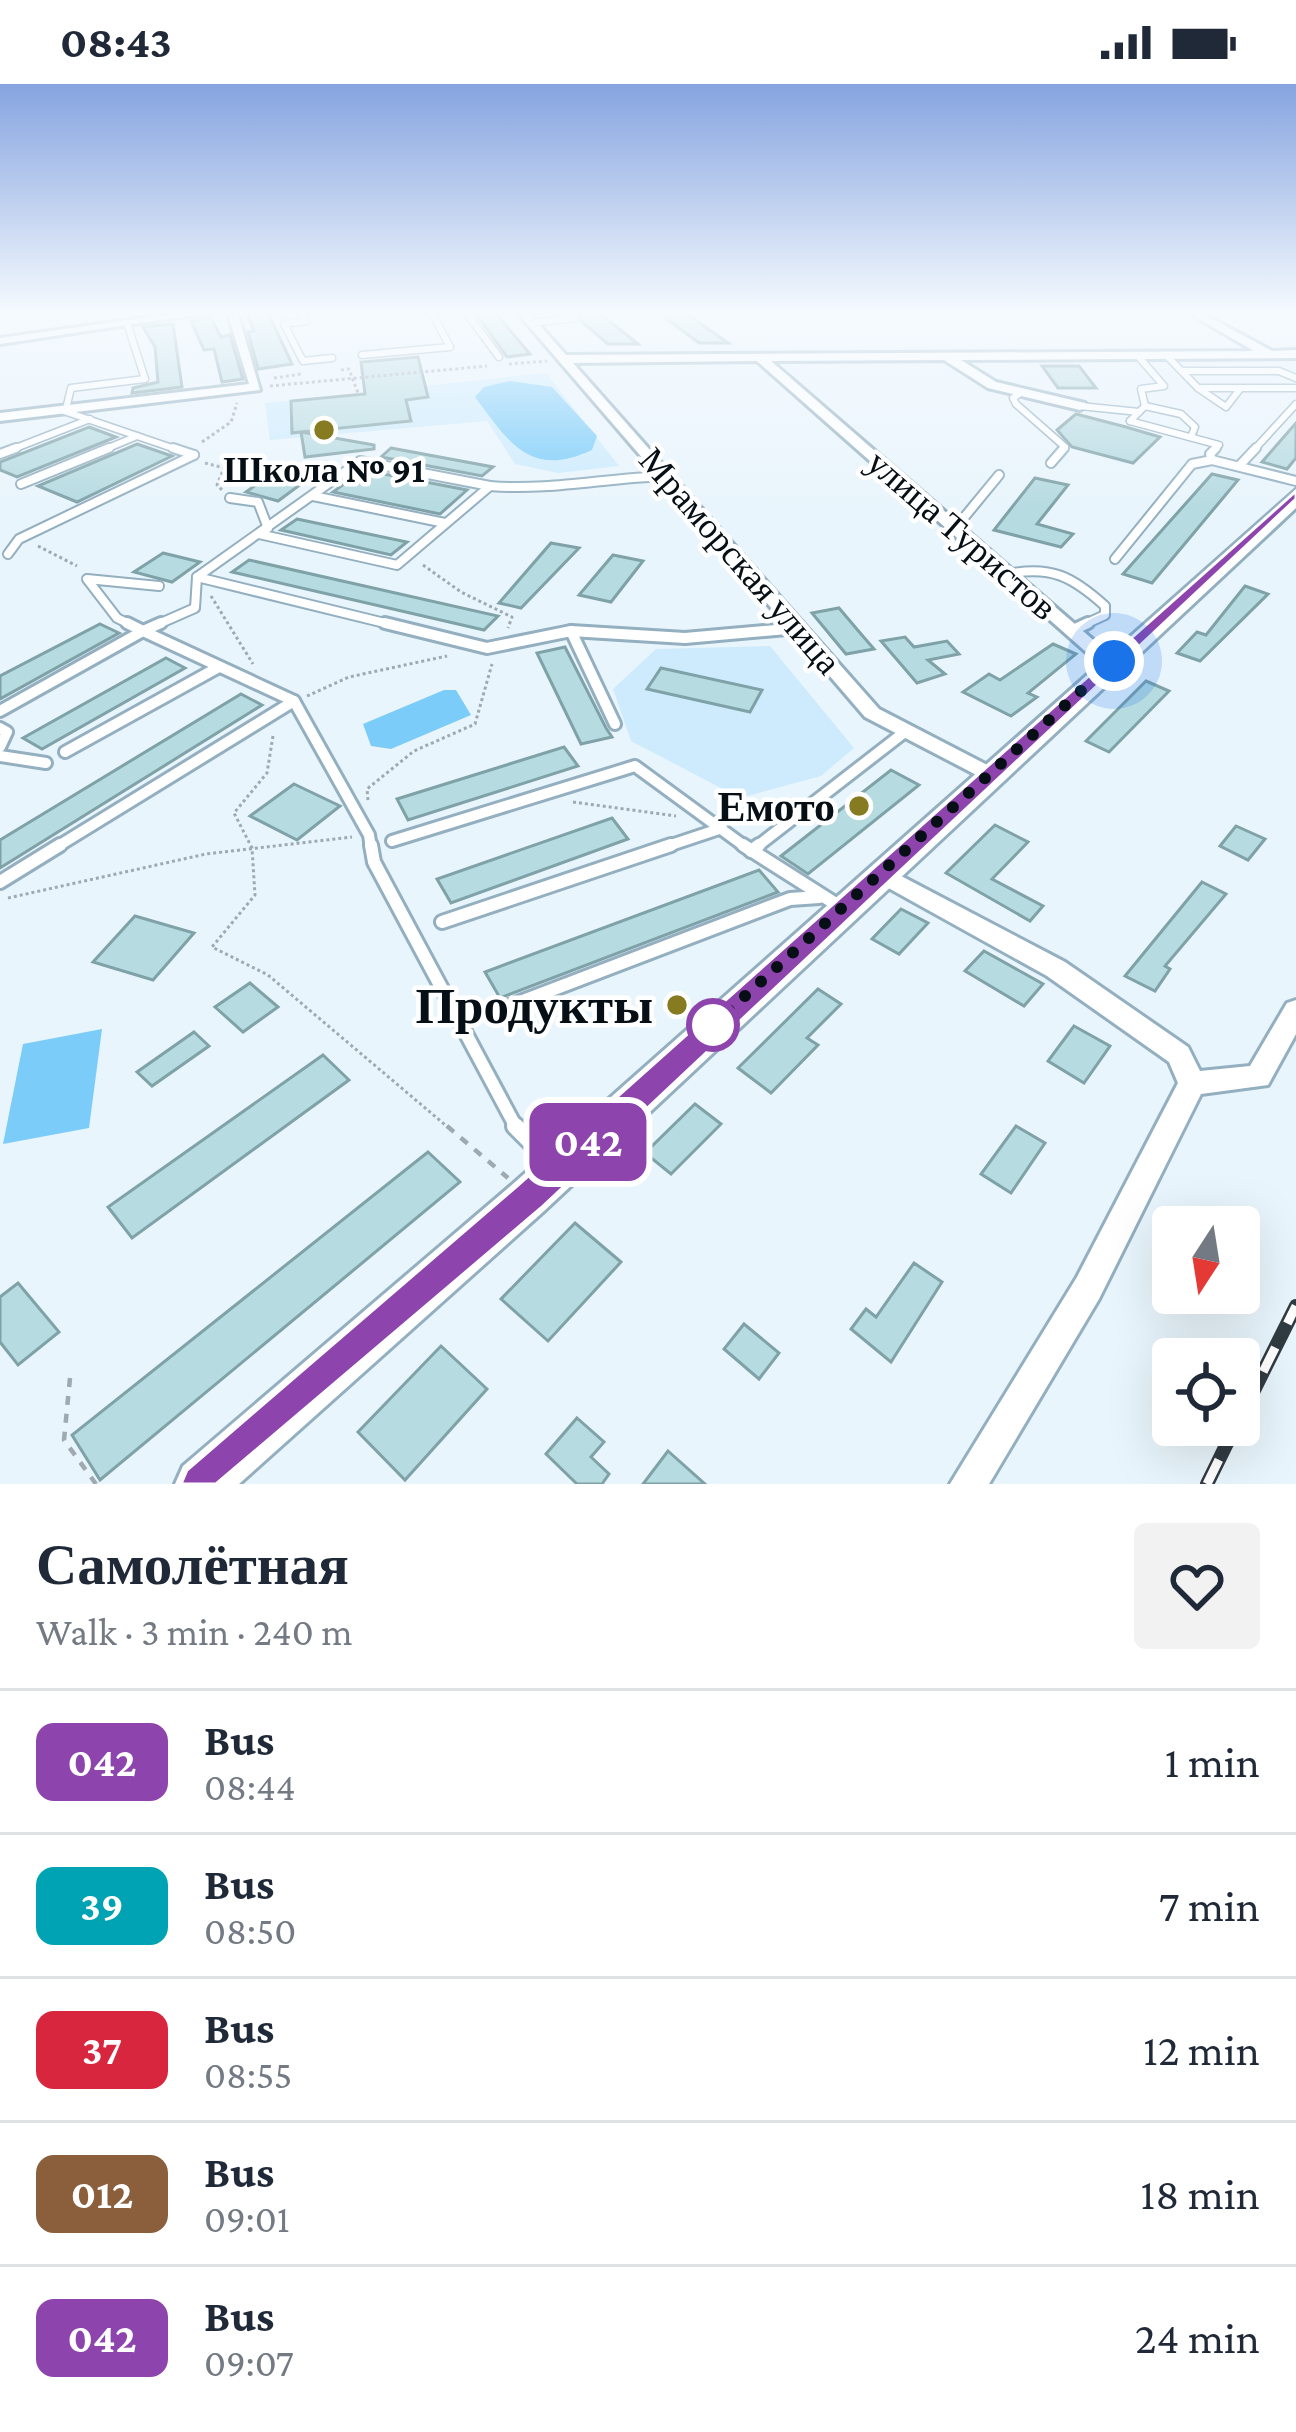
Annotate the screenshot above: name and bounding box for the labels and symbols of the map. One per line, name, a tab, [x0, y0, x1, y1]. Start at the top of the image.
marker: Школа № 91	[311, 417, 337, 443]
street label: Мраморская улица	[631, 440, 849, 682]
street label: улица Туристов	[859, 442, 1065, 628]
place label: Школа № 91	[223, 450, 425, 490]
your location	[1084, 631, 1144, 691]
place label: Емото	[717, 783, 835, 830]
marker: Емото	[846, 793, 872, 819]
place label: Продукты	[415, 977, 653, 1034]
marker: Продукты	[664, 992, 690, 1018]
unlabelled marker	[688, 1000, 738, 1050]
line badge: 042	[519, 1103, 657, 1181]
north arrow	[1152, 1206, 1260, 1314]

